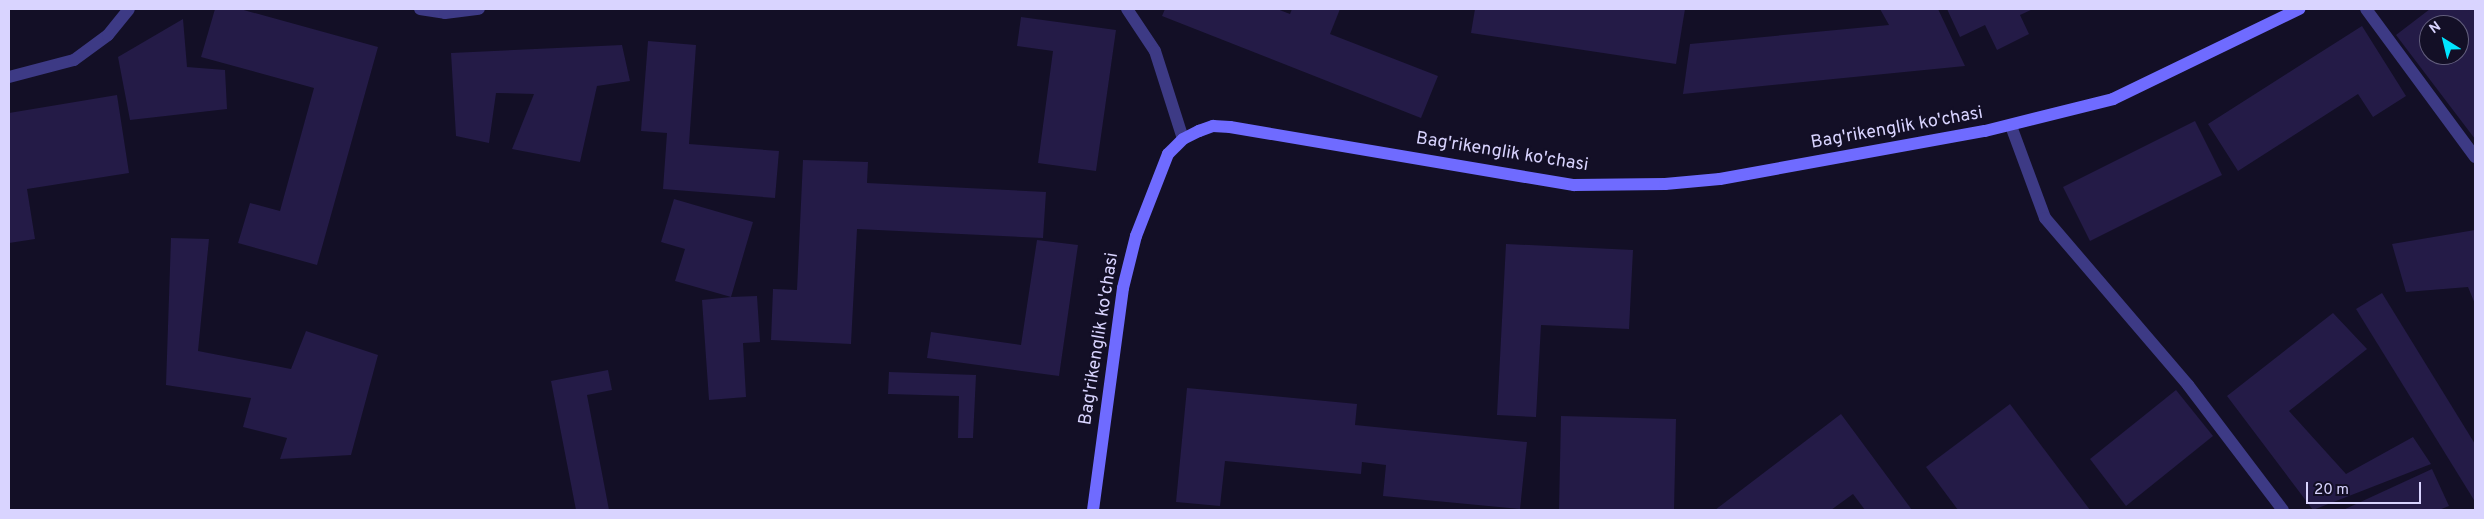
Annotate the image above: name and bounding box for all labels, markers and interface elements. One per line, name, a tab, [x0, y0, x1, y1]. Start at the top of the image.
north arrow	[2419, 15, 2469, 65]
text: N	[2426, 18, 2445, 38]
street label: Bag'rikenglik ko'chasi	[1809, 103, 1985, 155]
street label: Bag'rikenglik ko'chasi	[1414, 129, 1590, 177]
street label: Bag'rikenglik ko'chasi	[1076, 251, 1124, 427]
scale bar	[2309, 472, 2424, 504]
text: 20 m	[2314, 481, 2349, 500]

